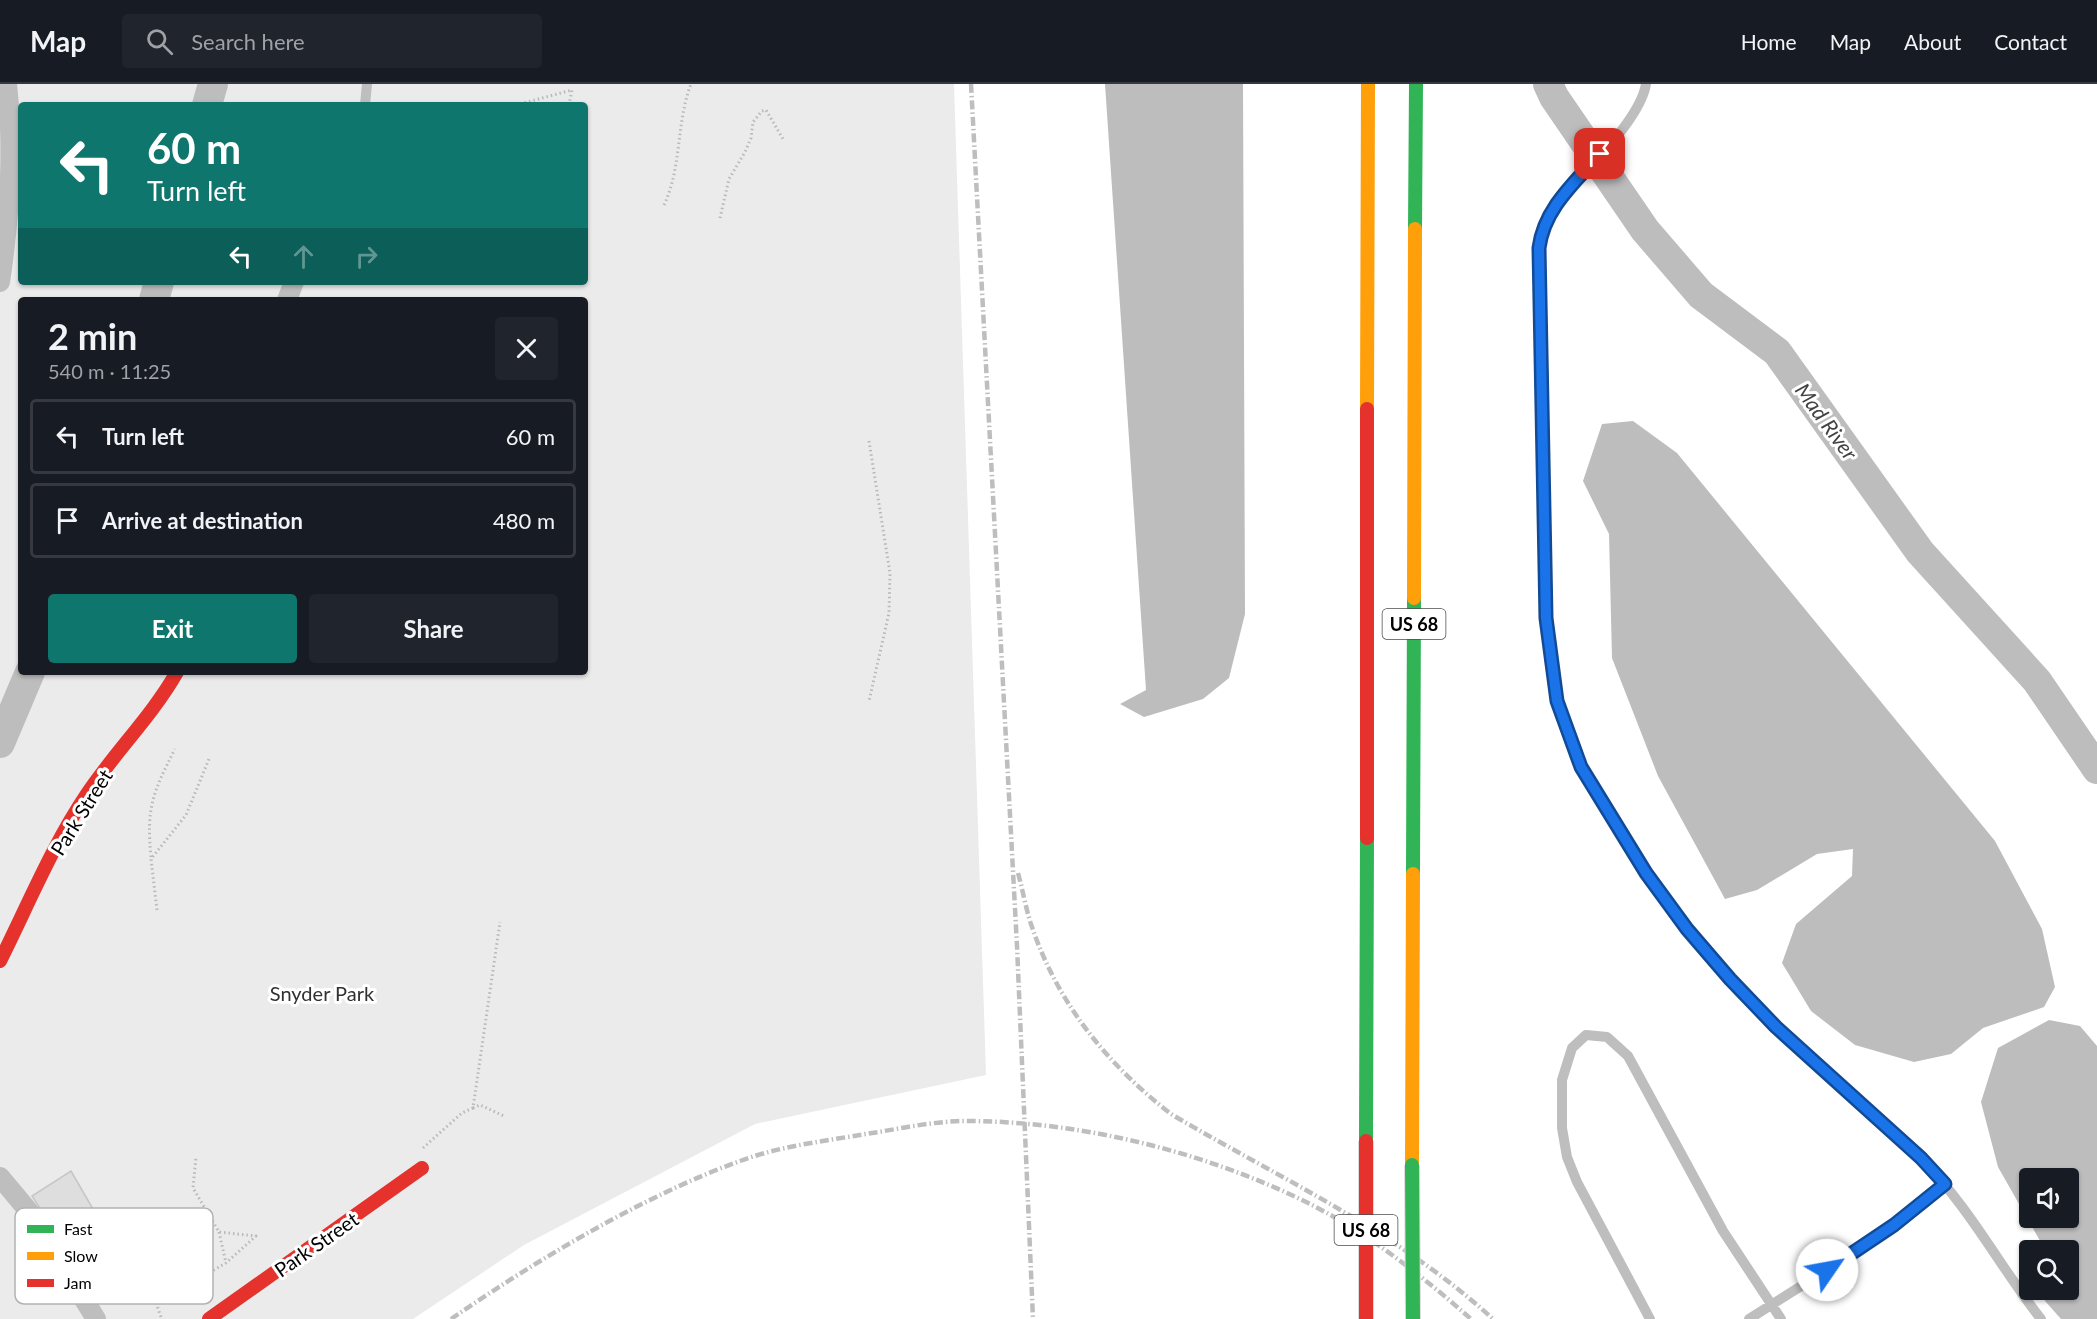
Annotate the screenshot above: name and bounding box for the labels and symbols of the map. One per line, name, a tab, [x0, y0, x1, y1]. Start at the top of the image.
pin	[1574, 128, 1625, 179]
water label: Mad River	[1791, 378, 1864, 465]
road number: US 68	[1382, 609, 1446, 639]
street label: Park Street	[45, 765, 117, 859]
park label: Snyder Park	[270, 981, 375, 1005]
street label: Park Street	[269, 1206, 363, 1282]
legend	[15, 1208, 213, 1304]
road number: US 68	[1334, 1215, 1398, 1245]
text: Fast	[64, 1219, 93, 1238]
position arrow	[1795, 1238, 1859, 1302]
text: Slow	[64, 1246, 98, 1265]
text: Jam	[64, 1273, 92, 1292]

